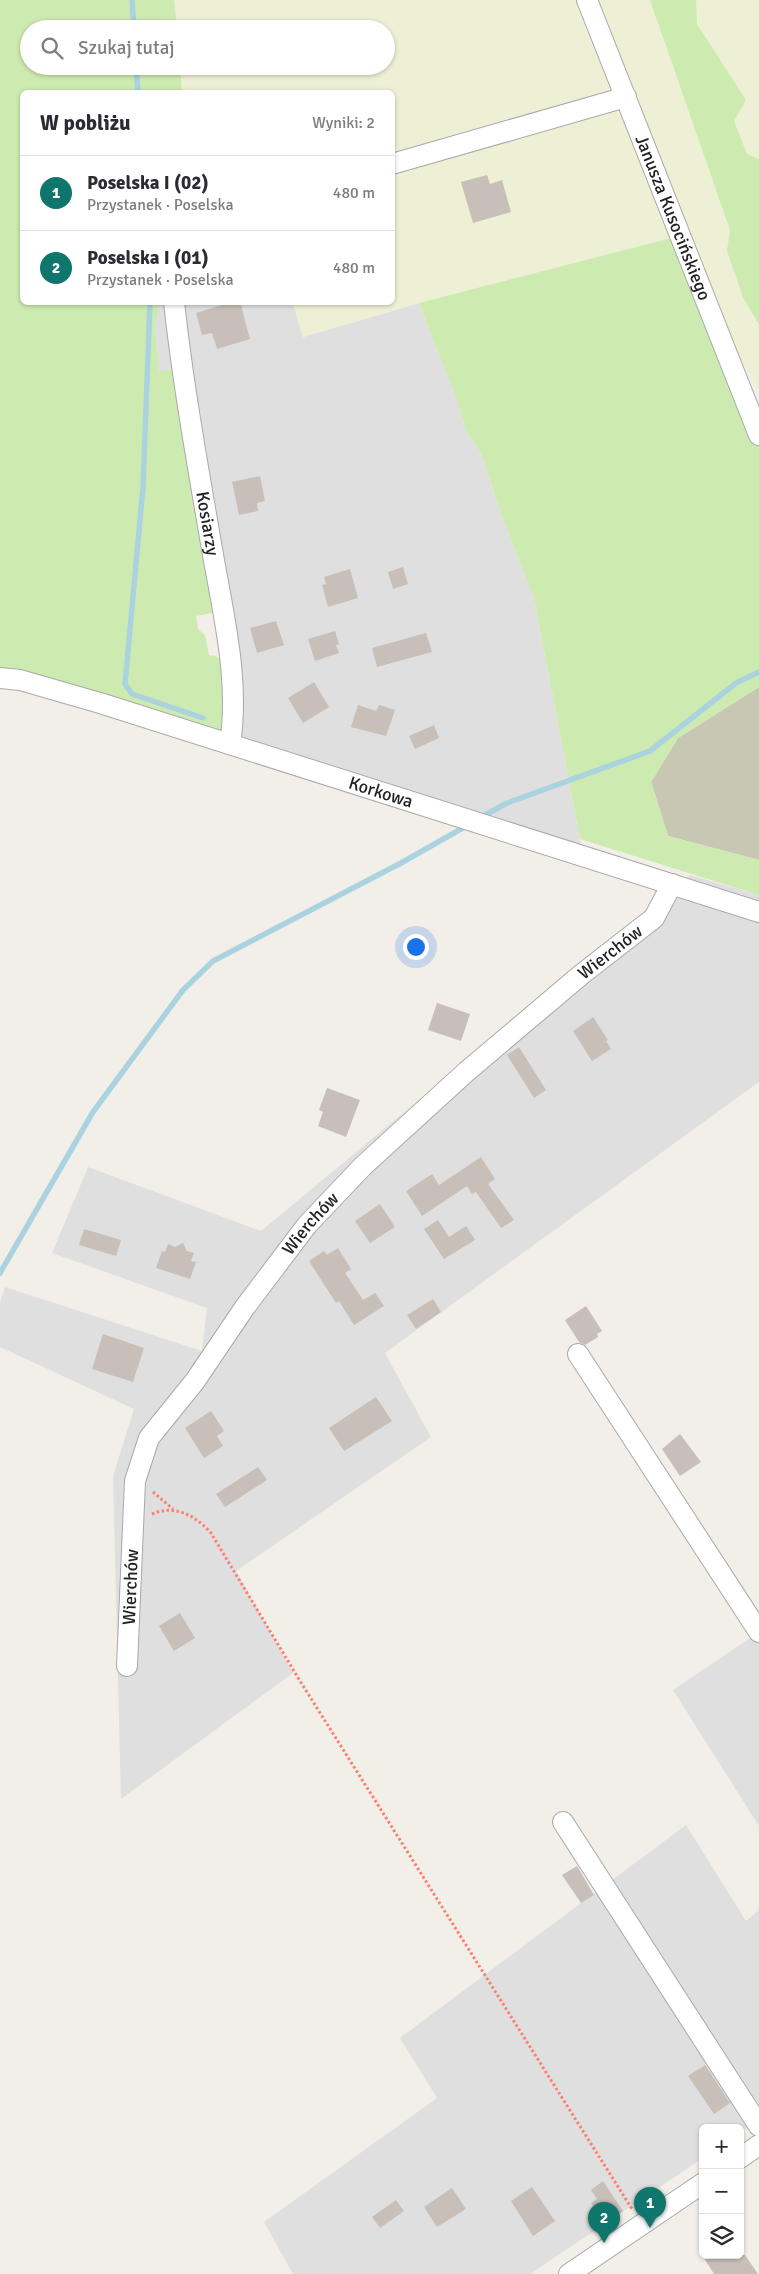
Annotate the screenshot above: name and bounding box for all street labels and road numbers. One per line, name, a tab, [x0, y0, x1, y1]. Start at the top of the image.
street label: Janusza Kusocińskiego	[630, 132, 716, 303]
street label: Kosiarzy	[191, 490, 224, 558]
street label: Korkowa	[346, 772, 416, 813]
street label: Wierchów	[573, 920, 647, 984]
street label: Wierchów	[277, 1187, 343, 1259]
street label: Wierchów	[118, 1549, 143, 1626]

